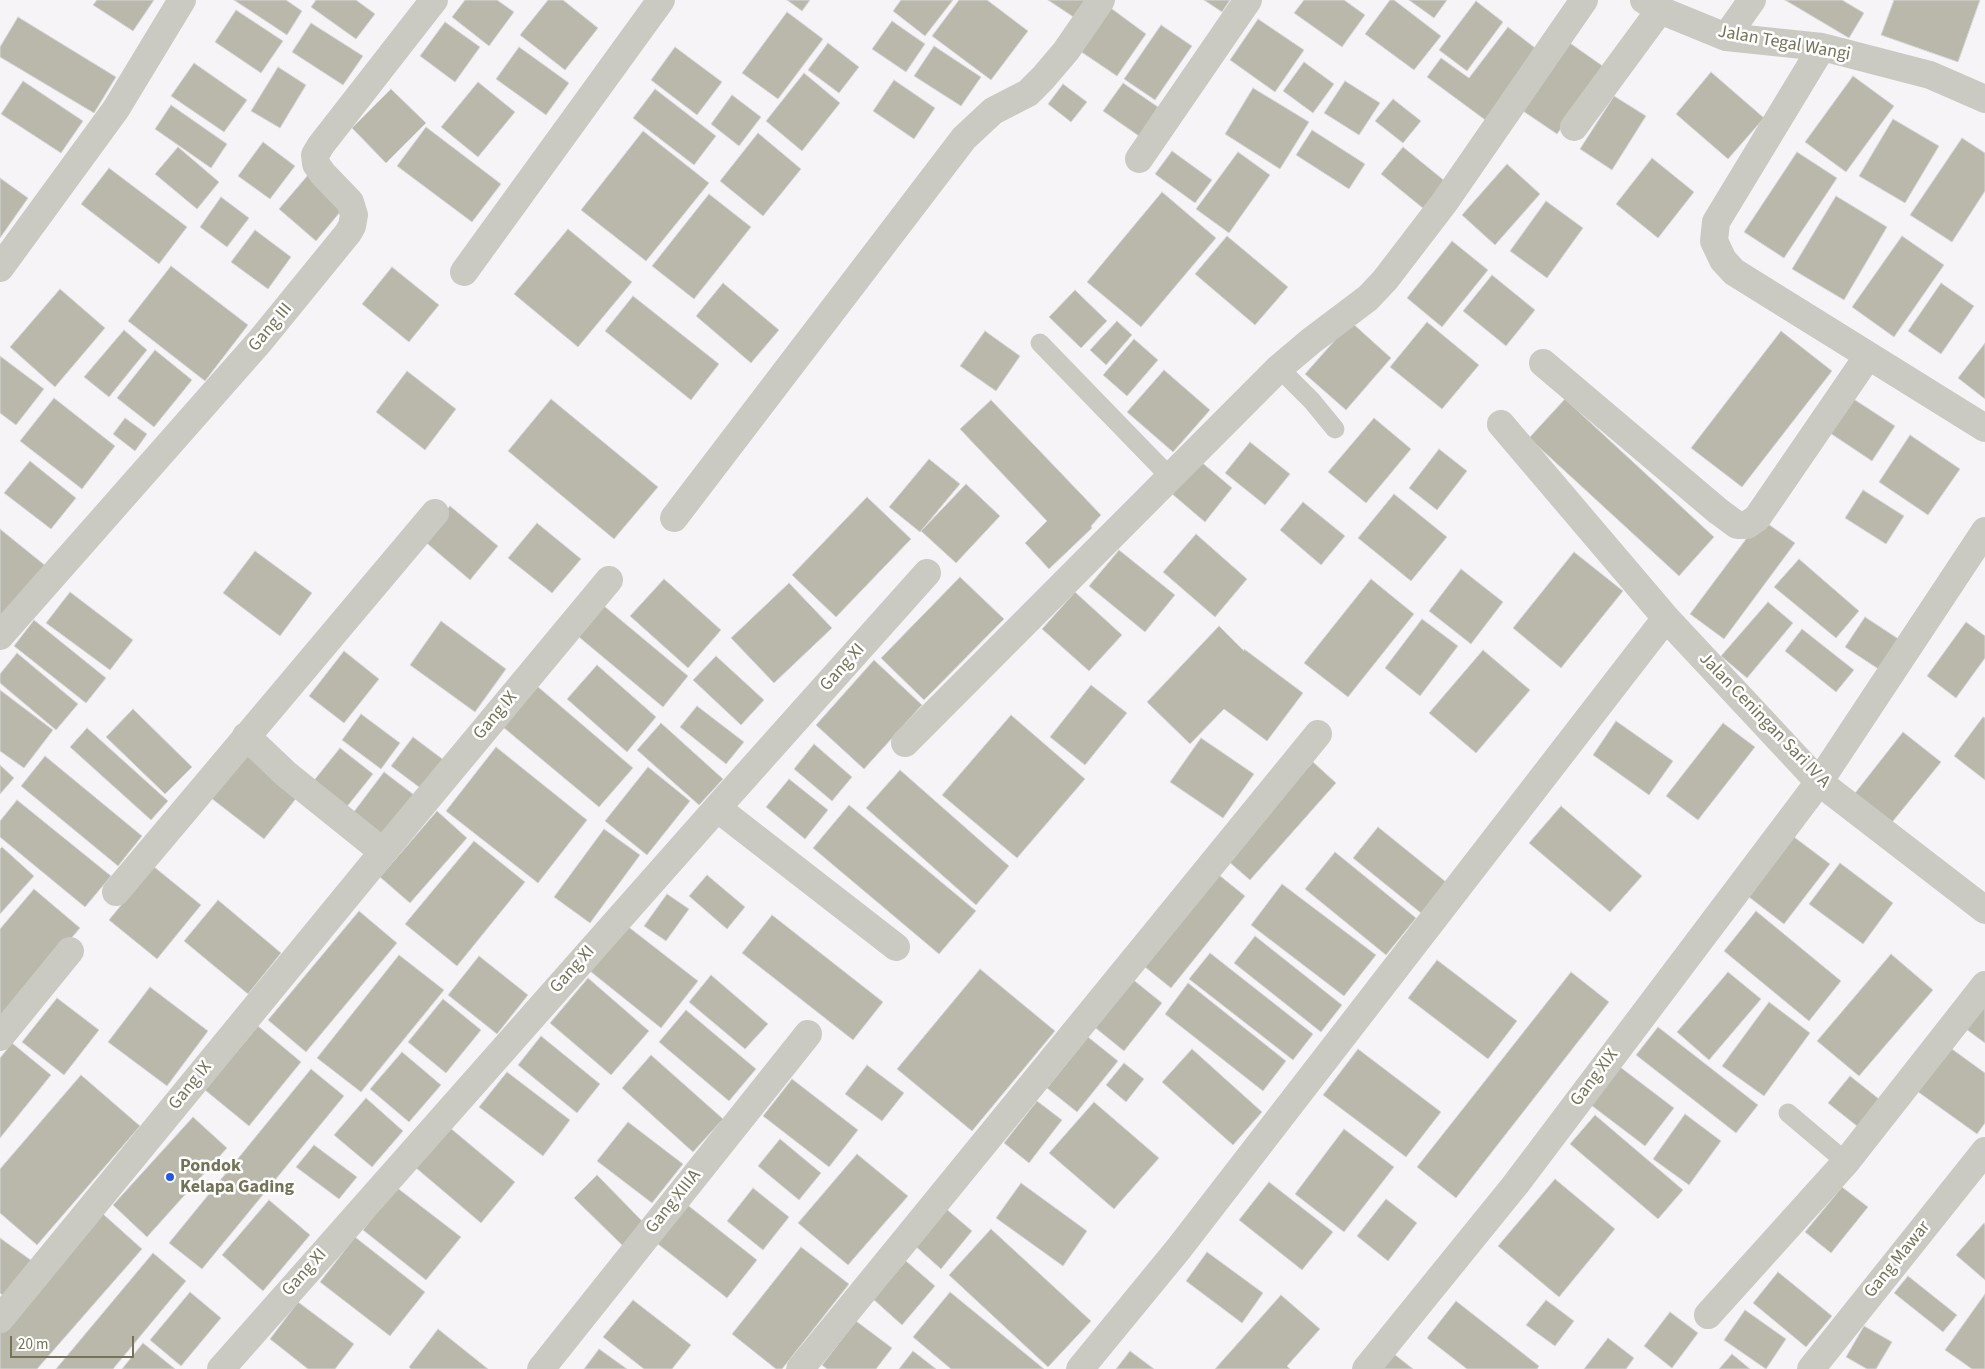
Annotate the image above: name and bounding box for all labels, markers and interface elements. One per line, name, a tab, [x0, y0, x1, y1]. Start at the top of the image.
street label: Jalan Tegal Wangi	[1716, 22, 1852, 66]
street label: Gang III	[244, 299, 298, 357]
street label: Gang XI	[816, 640, 870, 696]
street label: Jalan Ceningan Sari IV A	[1694, 649, 1834, 793]
street label: Gang IX	[470, 687, 522, 745]
street label: Gang XI	[546, 942, 600, 998]
street label: Gang XIX	[1567, 1045, 1623, 1111]
street label: Gang IX	[165, 1057, 217, 1115]
place label: Pondok Kelapa Gading	[180, 1156, 294, 1198]
street label: Gang XIIIA	[642, 1166, 706, 1238]
marker: Pondok Kelapa Gading	[164, 1171, 176, 1183]
street label: Gang Mawar	[1860, 1217, 1936, 1303]
street label: Gang XI	[278, 1245, 332, 1301]
scale bar	[12, 1326, 136, 1358]
text: 20 m	[18, 1334, 48, 1355]

